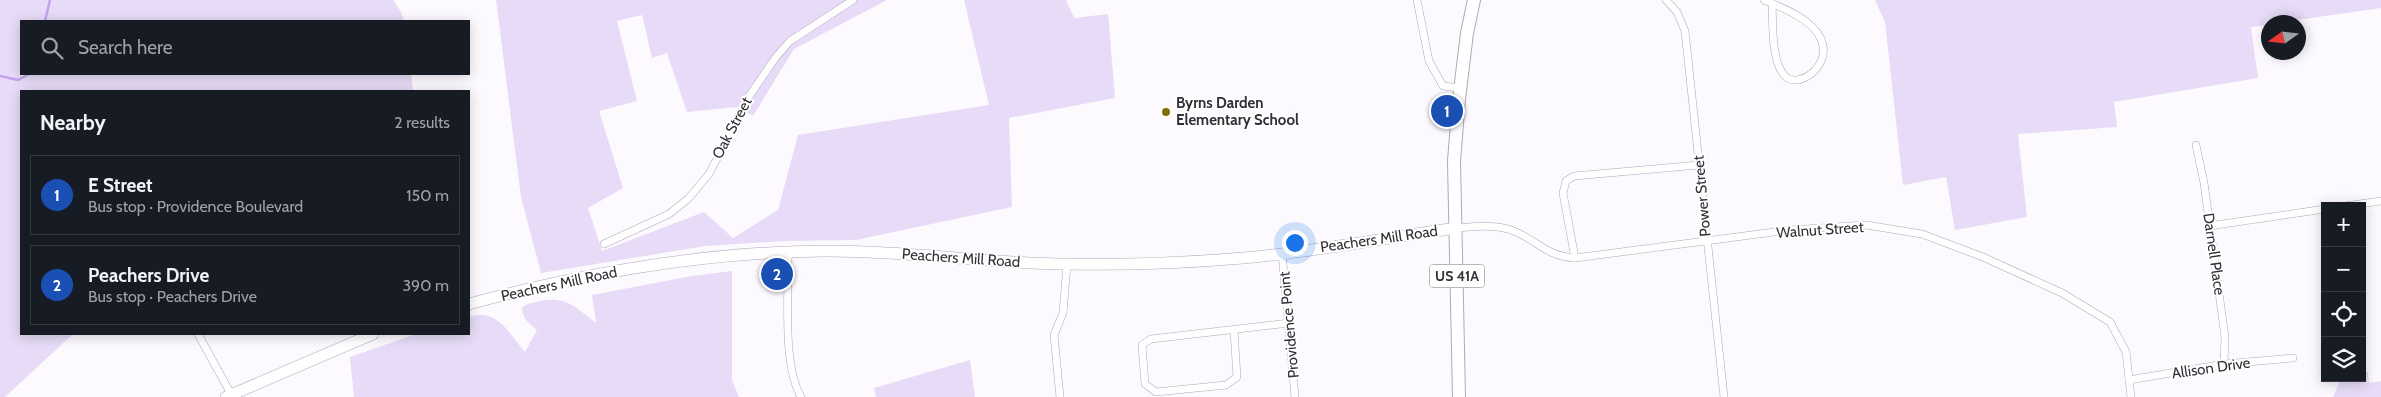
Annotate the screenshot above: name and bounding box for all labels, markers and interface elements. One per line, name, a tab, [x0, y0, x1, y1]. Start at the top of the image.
north arrow	[2261, 15, 2306, 60]
search box	[20, 20, 470, 75]
icon: search	[38, 34, 66, 62]
text: Search here	[78, 36, 172, 59]
pin: 1	[1431, 92, 1463, 130]
street label: Oak Street	[708, 94, 756, 162]
place label: Byrns Darden Elementary School	[1176, 94, 1299, 129]
marker: Byrns Darden Elementary School	[1160, 106, 1172, 118]
text: Nearby	[40, 110, 106, 135]
text: 2 results	[394, 113, 450, 132]
street label: Power Street	[1689, 155, 1715, 237]
text: E Street	[88, 174, 153, 197]
text: 1	[54, 186, 60, 205]
text: 150 m	[406, 186, 449, 205]
text: Bus stop · Providence Boulevard	[88, 197, 303, 216]
map controls	[2321, 202, 2366, 382]
button: +	[2321, 202, 2366, 247]
street label: Darnell Place	[2199, 212, 2229, 297]
street label: Walnut Street	[1776, 218, 1864, 242]
street label: Peachers Mill Road	[1319, 222, 1439, 256]
your location	[1282, 230, 1308, 256]
street label: Peachers Mill Road	[901, 245, 1021, 271]
button: −	[2321, 247, 2366, 292]
pin: 2	[761, 255, 793, 293]
street label: Peachers Mill Road	[499, 263, 619, 305]
text: Peachers Drive	[88, 264, 209, 287]
road number: US 41A	[1430, 264, 1484, 288]
street label: Providence Point	[1275, 271, 1303, 379]
text: 2	[53, 276, 61, 295]
text: 390 m	[402, 276, 449, 295]
text: Bus stop · Peachers Drive	[88, 287, 257, 306]
button: locate	[2321, 292, 2366, 337]
button: layers	[2321, 337, 2366, 382]
street label: Allison Drive	[2171, 354, 2252, 382]

